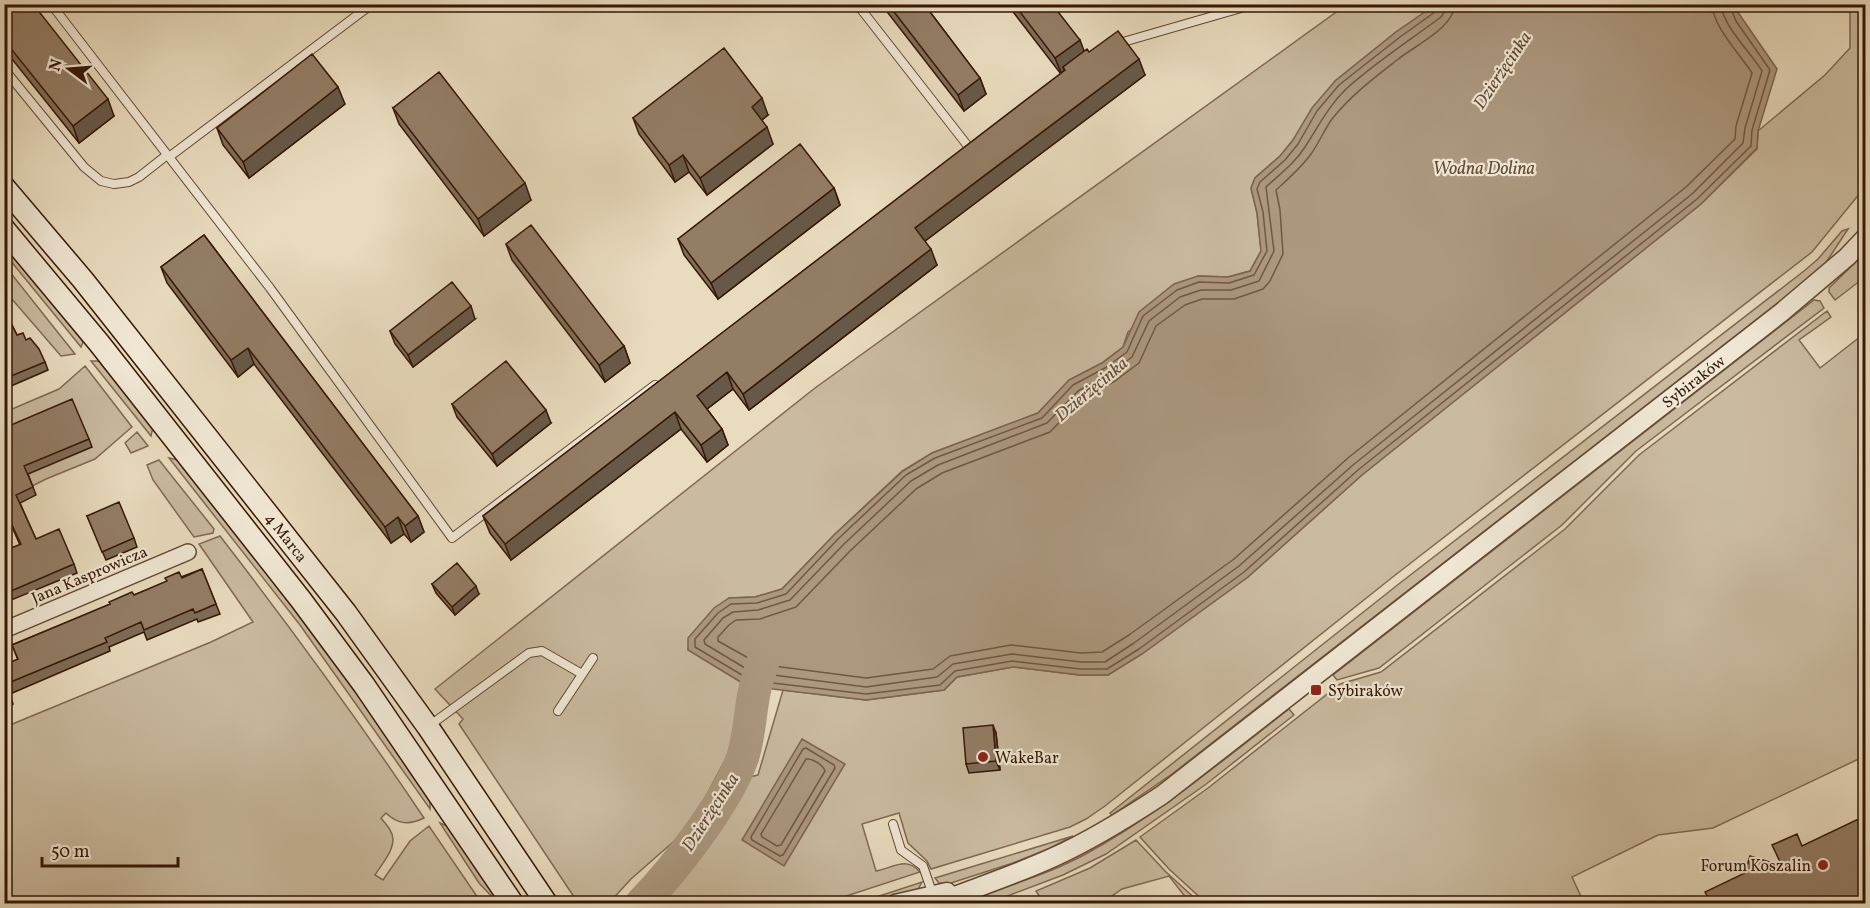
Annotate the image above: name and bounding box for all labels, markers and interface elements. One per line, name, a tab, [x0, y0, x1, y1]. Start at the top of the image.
water label: Dzierżęcinka	[1468, 27, 1538, 115]
north arrow	[39, 39, 99, 99]
text: N	[44, 56, 69, 74]
water label: Wodna Dolina	[1433, 157, 1535, 182]
street label: Sybiraków	[1658, 350, 1731, 414]
water label: Dzierżęcinka	[1050, 352, 1134, 428]
street label: 4 Marca	[259, 509, 312, 568]
street label: Jana Kasprowicza	[28, 541, 151, 610]
place label: Sybiraków	[1328, 681, 1404, 703]
marker: Sybiraków	[1309, 683, 1323, 697]
place label: WakeBar	[995, 748, 1059, 770]
marker: WakeBar	[976, 750, 990, 764]
water label: Dzierżęcinka	[677, 769, 746, 857]
scale bar	[42, 830, 178, 868]
text: 50 m	[51, 840, 90, 865]
place label: Forum Koszalin	[1701, 856, 1811, 878]
marker: Forum Koszalin	[1816, 858, 1830, 872]

